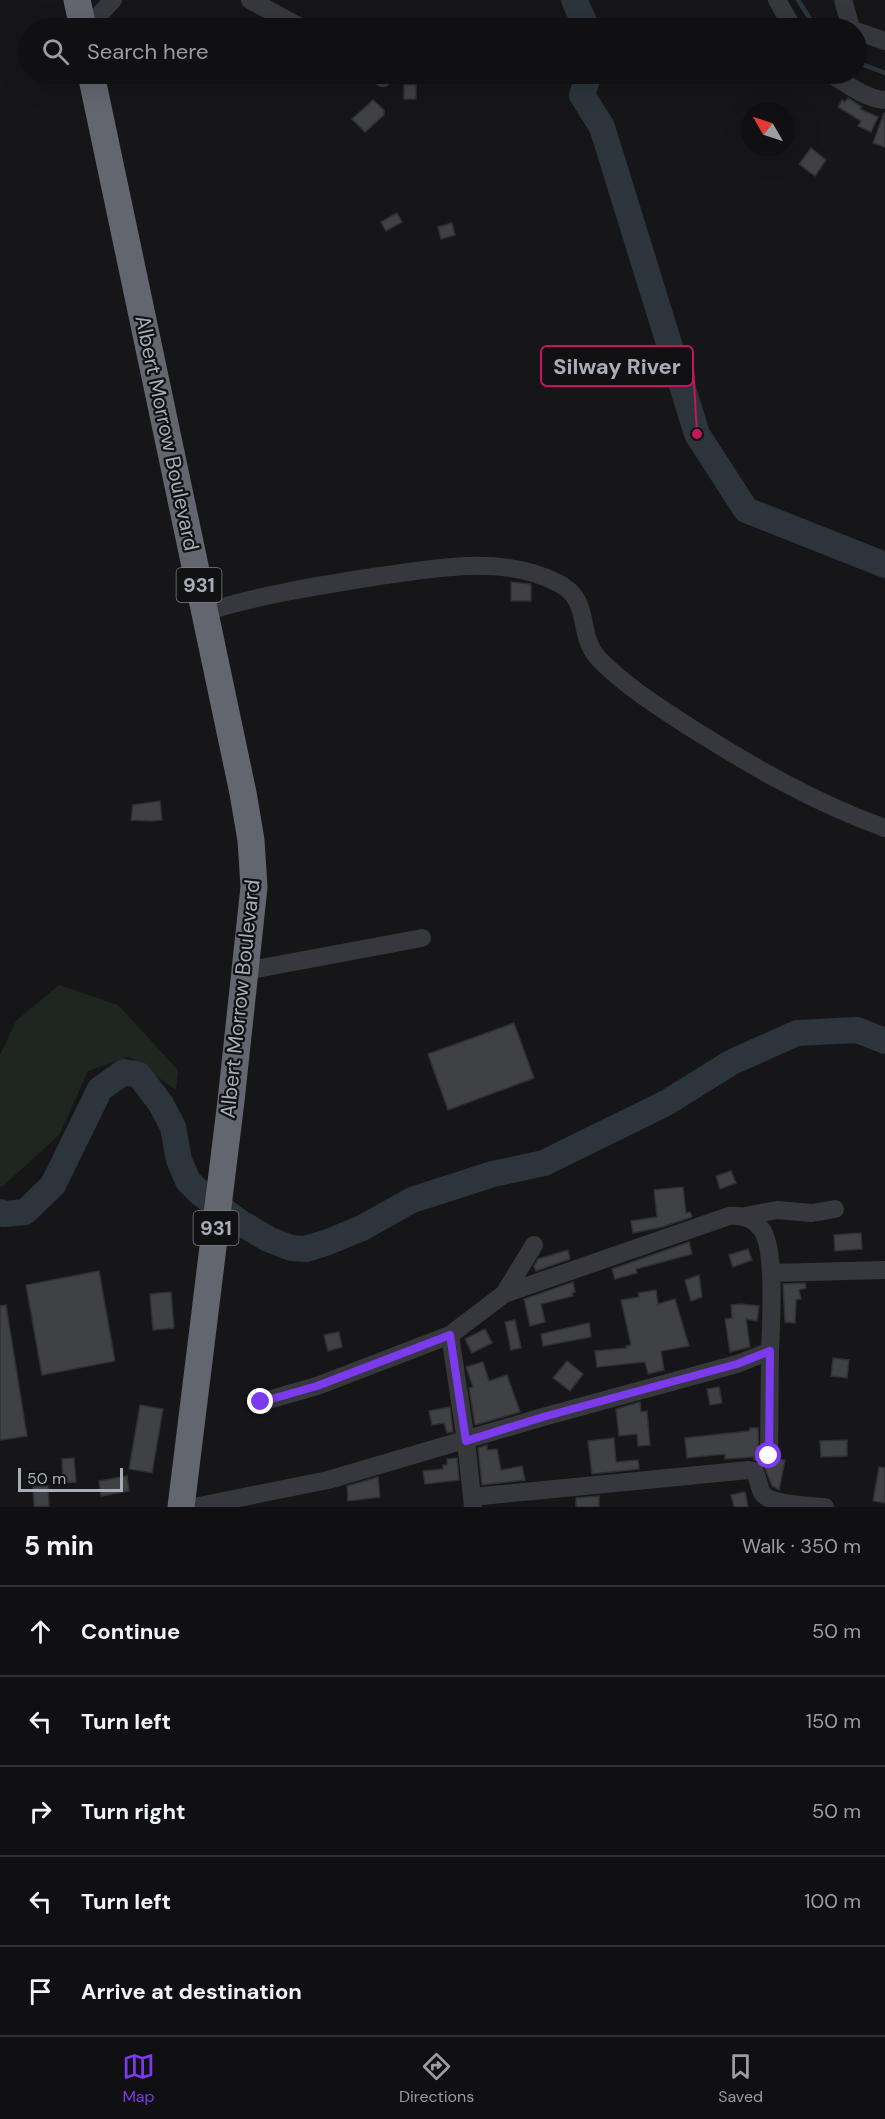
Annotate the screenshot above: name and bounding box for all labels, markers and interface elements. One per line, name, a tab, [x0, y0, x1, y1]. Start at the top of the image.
search box	[18, 18, 867, 84]
icon: search	[39, 35, 72, 68]
text: Search here	[87, 37, 208, 66]
north arrow	[741, 102, 795, 156]
street label: Albert Morrow Boulevard	[128, 313, 206, 553]
callout: Silway River	[541, 346, 693, 386]
text: Silway River	[553, 352, 681, 381]
road number: 931	[176, 568, 222, 602]
street label: Albert Morrow Boulevard	[214, 878, 266, 1120]
road number: 931	[194, 1211, 238, 1245]
route end	[247, 1388, 273, 1414]
route start	[755, 1442, 781, 1468]
scale bar	[18, 1465, 123, 1492]
text: 50 m	[27, 1468, 66, 1489]
text: 5 min	[24, 1529, 94, 1563]
text: Walk · 350 m	[742, 1533, 861, 1559]
icon: ahead	[24, 1615, 57, 1648]
text: Continue	[81, 1617, 180, 1646]
text: 50 m	[812, 1618, 861, 1644]
icon: left	[24, 1705, 57, 1738]
text: Turn left	[81, 1707, 171, 1736]
text: 150 m	[806, 1708, 861, 1734]
icon: right	[24, 1795, 57, 1828]
text: Turn right	[81, 1797, 186, 1826]
text: 50 m	[812, 1798, 861, 1824]
icon: left	[24, 1885, 57, 1918]
text: Turn left	[81, 1887, 171, 1916]
text: 100 m	[804, 1888, 861, 1914]
icon: arrive	[24, 1975, 57, 2008]
text: Arrive at destination	[81, 1977, 302, 2006]
tab: Map	[122, 2050, 155, 2107]
tab: Directions	[399, 2050, 474, 2107]
tab: Saved	[718, 2050, 763, 2107]

